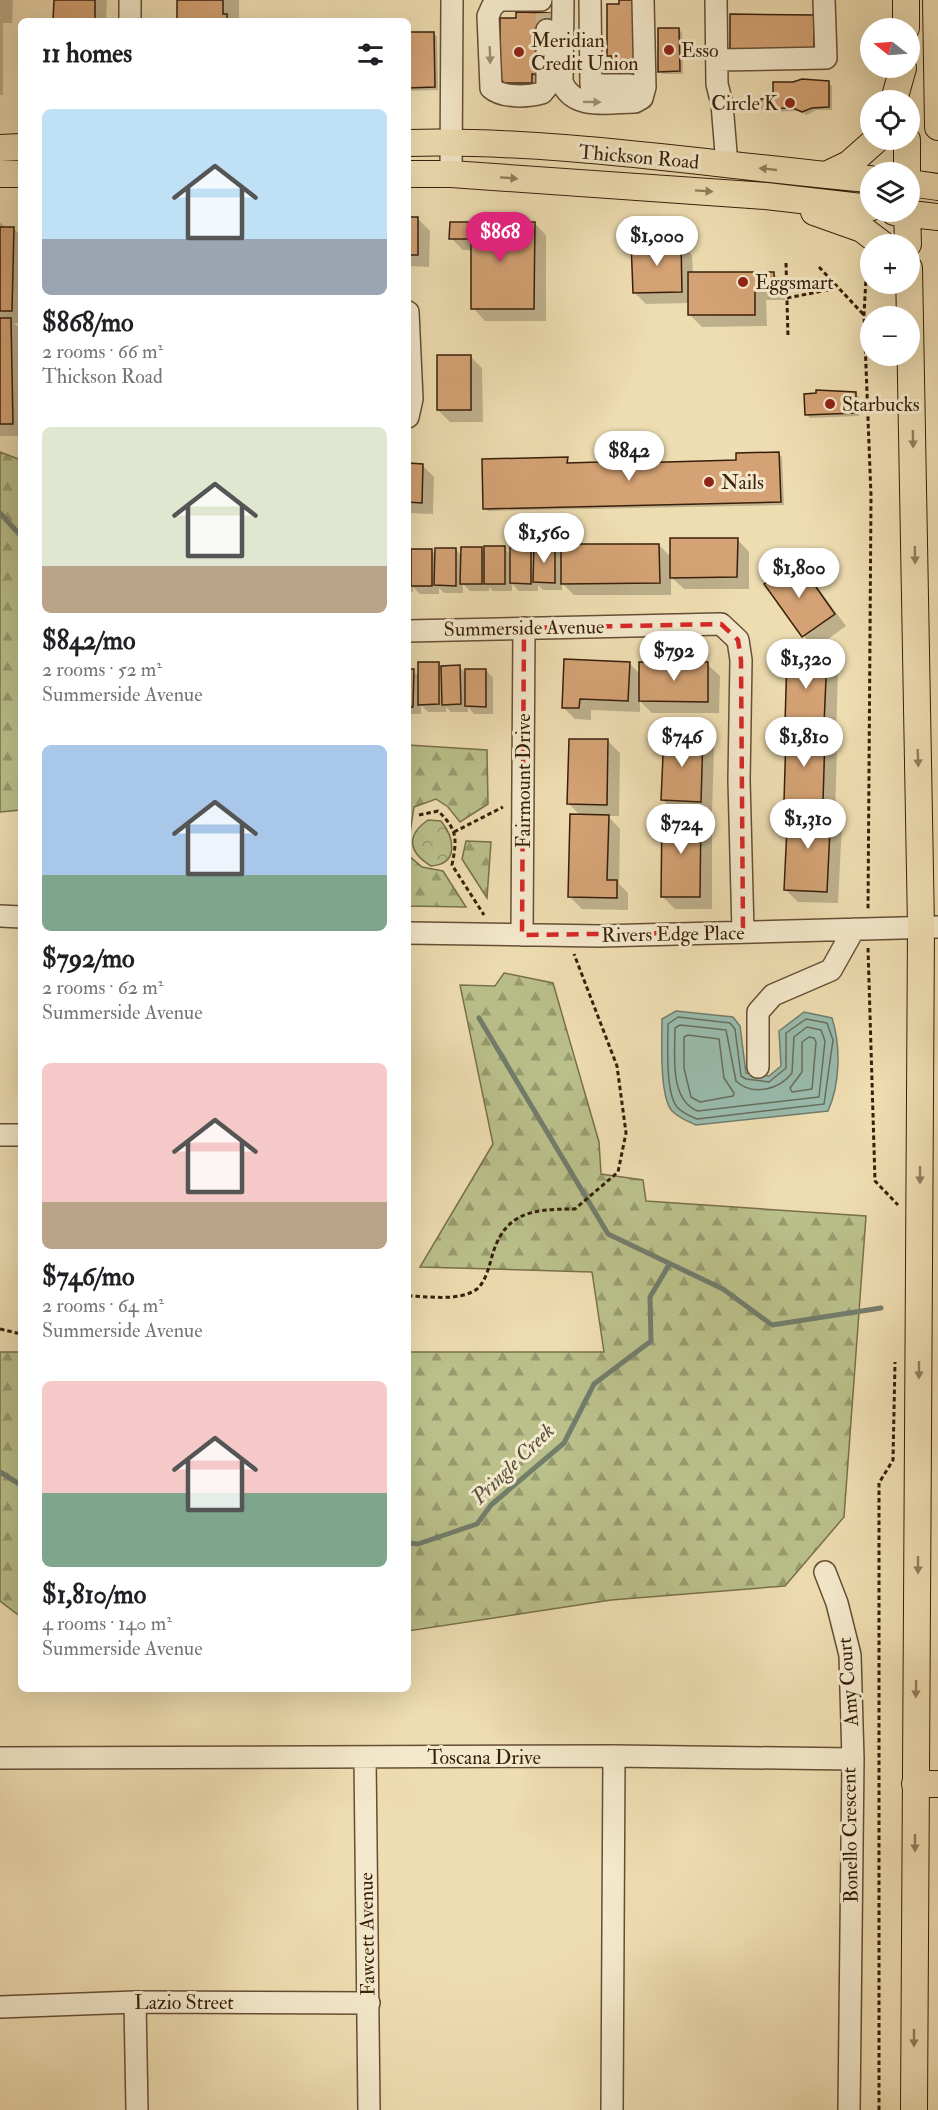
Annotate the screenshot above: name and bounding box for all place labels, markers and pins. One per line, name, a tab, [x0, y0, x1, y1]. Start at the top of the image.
place label: Meridian Credit Union	[531, 28, 639, 76]
place label: Esso	[681, 38, 719, 63]
marker: Esso	[662, 43, 676, 57]
marker: Meridian Credit Union	[512, 45, 526, 59]
place label: Circle K	[711, 91, 779, 116]
marker: Circle K	[783, 96, 797, 110]
pin: $868	[464, 212, 536, 263]
pin: $1,000	[608, 216, 706, 267]
place label: Eggsmart	[755, 270, 834, 295]
marker: Eggsmart	[736, 275, 750, 289]
place label: Starbucks	[842, 392, 920, 417]
marker: Starbucks	[823, 397, 837, 411]
pin: $842	[593, 431, 665, 482]
place label: Nails	[721, 470, 764, 495]
marker: Nails	[702, 475, 716, 489]
pin: $1,560	[495, 513, 593, 564]
pin: $1,800	[750, 548, 848, 599]
pin: $792	[638, 631, 710, 682]
pin: $1,320	[757, 639, 855, 690]
pin: $746	[646, 717, 718, 768]
pin: $1,810	[755, 717, 853, 768]
pin: $1,310	[759, 799, 857, 850]
pin: $724	[645, 804, 717, 855]

